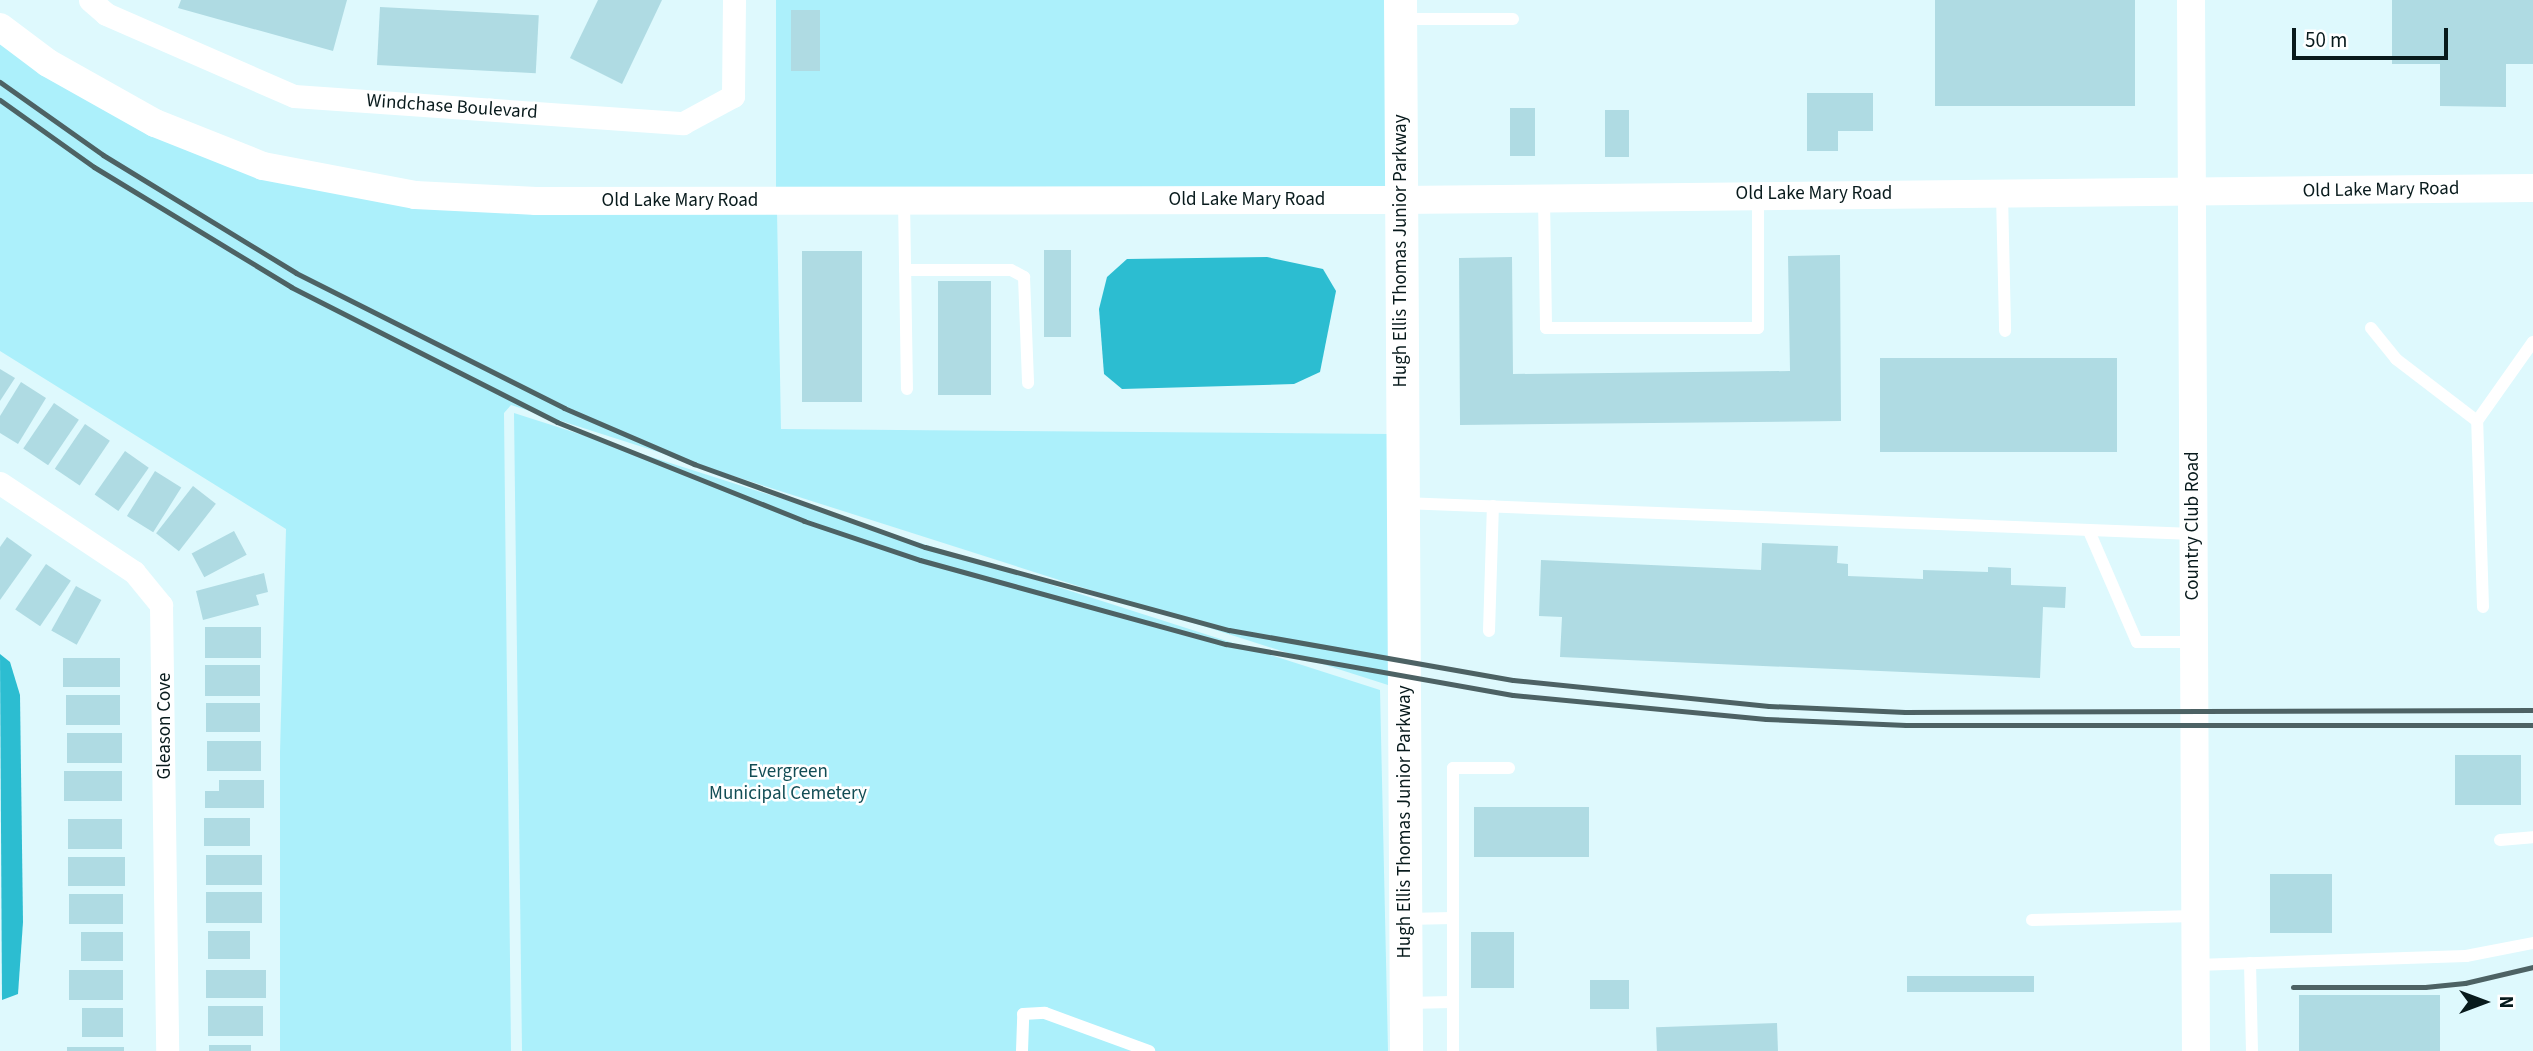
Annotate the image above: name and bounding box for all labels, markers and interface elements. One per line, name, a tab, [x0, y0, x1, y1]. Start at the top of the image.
scale bar	[2295, 14, 2451, 58]
text: 50 m	[2305, 25, 2347, 55]
street label: Windchase Boulevard	[366, 90, 538, 124]
street label: Hugh Ellis Thomas Junior Parkway	[1390, 114, 1412, 388]
street label: Old Lake Mary Road	[2302, 177, 2460, 203]
street label: Old Lake Mary Road	[1736, 183, 1892, 205]
street label: Old Lake Mary Road	[1169, 189, 1325, 211]
street label: Old Lake Mary Road	[602, 190, 758, 212]
street label: Country Club Road	[2182, 451, 2204, 601]
street label: Gleason Cove	[154, 672, 176, 780]
street label: Hugh Ellis Thomas Junior Parkway	[1394, 685, 1416, 959]
park label: Evergreen Municipal Cemetery	[709, 761, 867, 805]
north arrow	[2449, 967, 2519, 1037]
text: N	[2492, 996, 2519, 1008]

